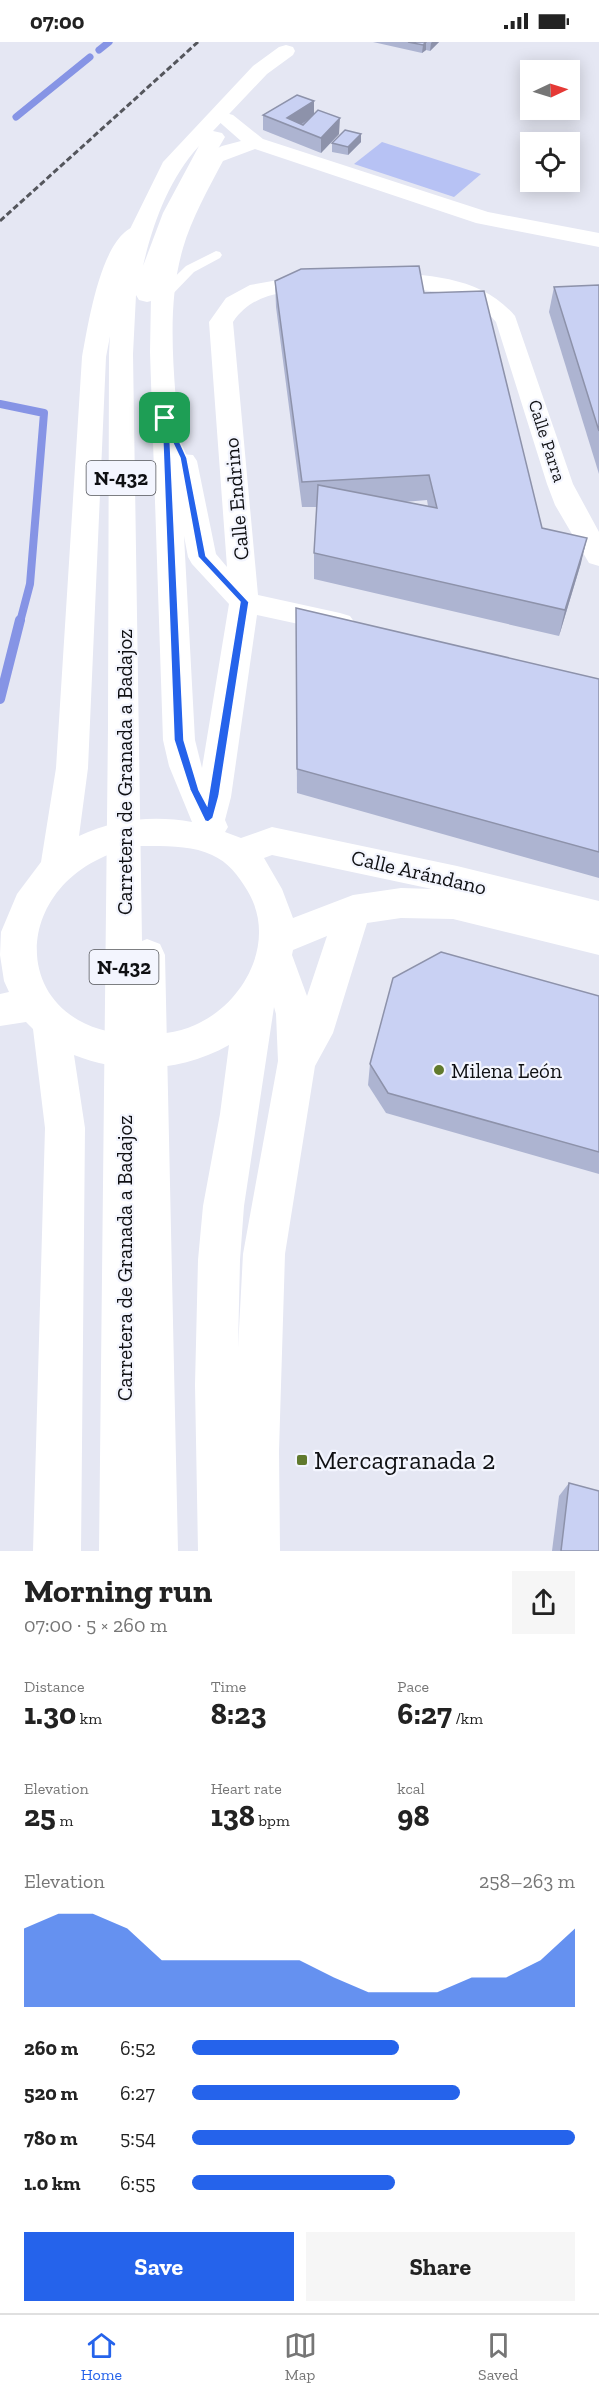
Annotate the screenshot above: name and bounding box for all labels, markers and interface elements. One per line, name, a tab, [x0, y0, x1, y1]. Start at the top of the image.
text: 07:00	[30, 8, 84, 35]
north arrow	[520, 60, 580, 120]
map controls	[520, 60, 580, 192]
button: locate	[520, 132, 580, 192]
pin	[139, 392, 190, 443]
street label: Calle Parra	[523, 397, 571, 485]
icon: arrive	[148, 401, 181, 434]
street label: Calle Endrino	[218, 437, 254, 561]
road number: N-432	[86, 461, 156, 495]
street label: Carretera de Granada a Badajoz	[112, 629, 138, 915]
street label: Calle Arándano	[349, 844, 489, 900]
road number: N-432	[90, 950, 158, 984]
place label: Milena León	[451, 1058, 562, 1083]
marker: Milena León	[432, 1063, 446, 1077]
street label: Carretera de Granada a Badajoz	[112, 1115, 138, 1401]
place label: Mercagranada 2	[314, 1444, 495, 1476]
marker: Mercagranada 2	[295, 1453, 309, 1467]
text: Morning run	[24, 1571, 212, 1610]
button: share	[512, 1571, 575, 1634]
text: 07:00 · 5 × 260 m	[24, 1613, 167, 1637]
text: Distance	[24, 1677, 85, 1696]
text: Time	[211, 1677, 246, 1696]
text: Pace	[397, 1677, 429, 1696]
text: 1.30	[24, 1696, 76, 1732]
text: 8:23	[211, 1696, 266, 1732]
text: 6:27	[397, 1696, 452, 1732]
text: km	[76, 1709, 102, 1728]
text: /km	[452, 1709, 483, 1728]
text: Elevation	[24, 1779, 89, 1798]
text: Heart rate	[211, 1779, 282, 1798]
text: kcal	[397, 1779, 425, 1798]
text: 25	[24, 1798, 56, 1834]
text: 138	[211, 1798, 255, 1834]
text: 98	[397, 1798, 430, 1834]
text: m	[56, 1811, 73, 1830]
text: bpm	[255, 1811, 290, 1830]
text: Elevation	[24, 1869, 105, 1893]
text: 258–263 m	[479, 1869, 575, 1893]
text: 260 m	[24, 2036, 78, 2060]
text: 6:52	[120, 2036, 156, 2060]
text: 520 m	[24, 2081, 78, 2105]
text: 6:27	[120, 2081, 155, 2105]
text: 780 m	[24, 2126, 77, 2150]
text: 5:54	[120, 2126, 156, 2150]
text: 1.0 km	[24, 2171, 80, 2195]
text: 6:55	[120, 2171, 156, 2195]
button: Save	[24, 2232, 294, 2301]
button: Share	[306, 2232, 575, 2301]
tab: Home	[81, 2329, 122, 2384]
tab: Map	[284, 2329, 317, 2384]
tab: Saved	[478, 2329, 518, 2384]

